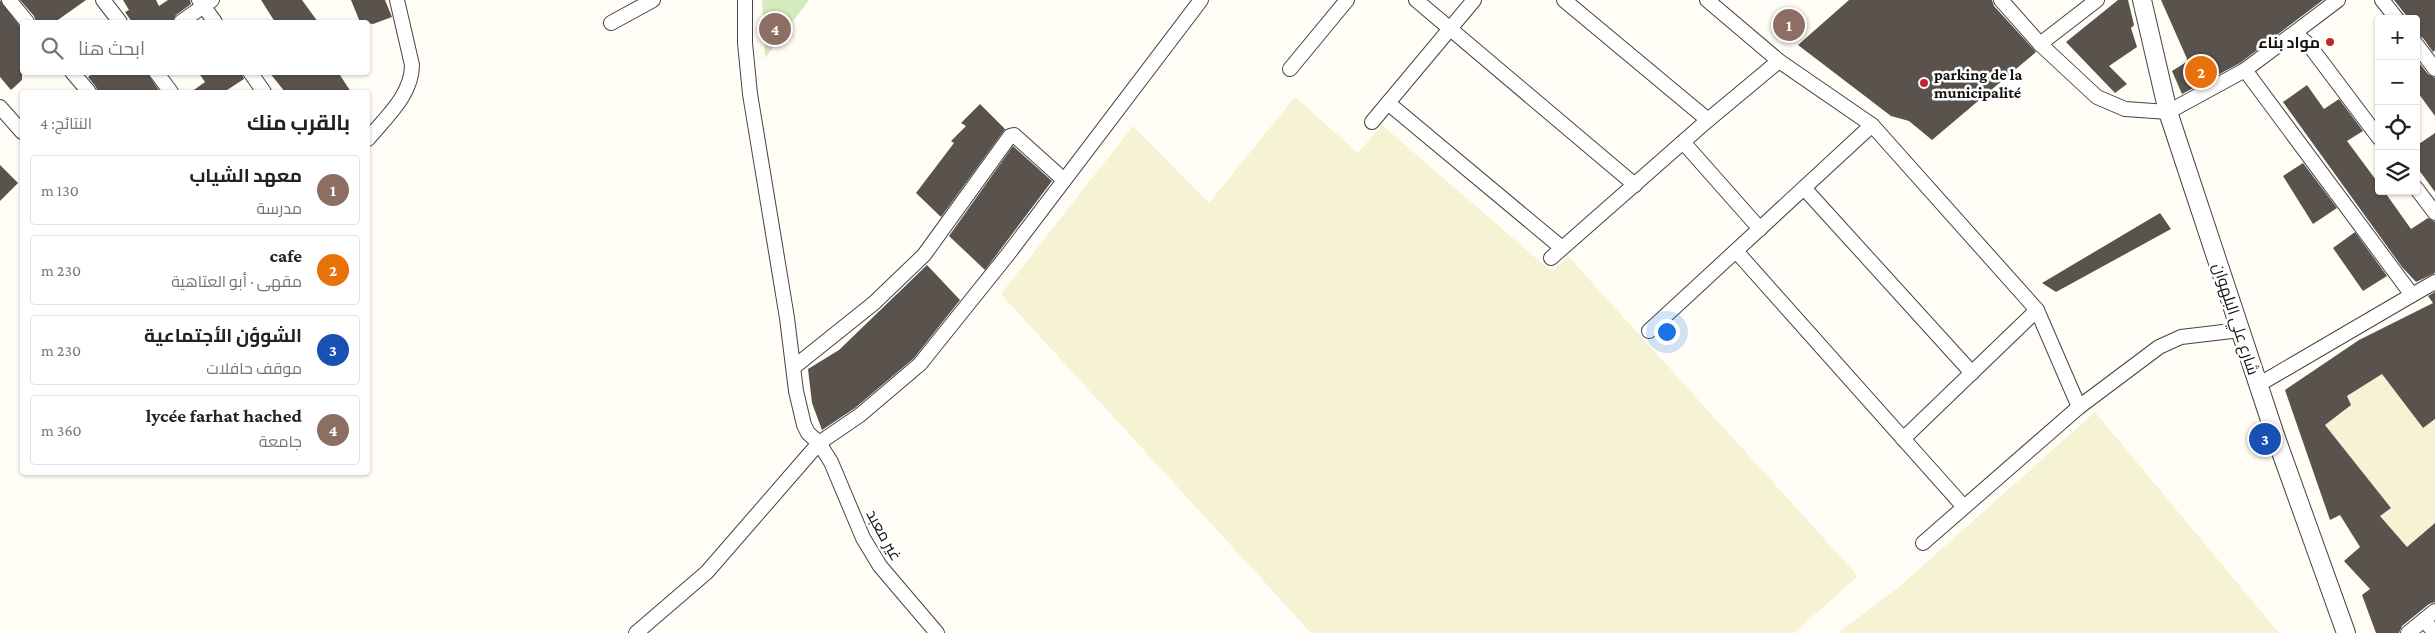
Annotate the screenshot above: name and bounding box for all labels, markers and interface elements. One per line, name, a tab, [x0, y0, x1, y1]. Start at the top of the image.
pin: 1	[1773, 6, 1805, 44]
pin: 4	[759, 10, 791, 48]
map controls	[2375, 15, 2420, 195]
button: +	[2375, 15, 2420, 60]
search box	[20, 20, 370, 75]
icon: search	[38, 34, 66, 62]
place label: مواد بناء	[2258, 34, 2320, 52]
marker: مواد بناء	[2324, 36, 2336, 48]
text: ابحث هنا	[78, 38, 145, 59]
pin: 2	[2185, 53, 2217, 91]
button: −	[2375, 60, 2420, 105]
place label: parking de la municipalité	[1934, 66, 2022, 101]
marker: parking de la municipalité	[1918, 77, 1930, 89]
button: locate	[2375, 105, 2420, 150]
text: بالقرب منك	[247, 111, 350, 135]
text: النتائج: 4	[40, 115, 92, 132]
button: layers	[2375, 150, 2420, 195]
text: معهد الشياب	[189, 165, 302, 186]
text: 130 m	[41, 182, 79, 199]
text: 1	[330, 182, 336, 199]
text: مدرسة	[256, 200, 302, 217]
text: cafe	[269, 245, 302, 266]
street label: شارع علي البلهوان	[2205, 261, 2262, 379]
text: 230 m	[41, 262, 81, 279]
text: 2	[329, 262, 337, 279]
text: مقهى · أبو العتاهية	[171, 273, 302, 290]
your location	[1654, 319, 1680, 345]
text: الشوؤن الأجتماعية	[144, 325, 302, 346]
text: 230 m	[41, 342, 81, 359]
text: 3	[329, 342, 337, 359]
text: موقف حافلات	[206, 360, 302, 377]
text: lycée farhat hached	[146, 405, 302, 426]
pin: 3	[2249, 420, 2281, 458]
text: 360 m	[41, 422, 82, 439]
text: 4	[329, 422, 337, 439]
text: جامعة	[259, 433, 302, 450]
street label: غير معبد	[862, 507, 905, 564]

